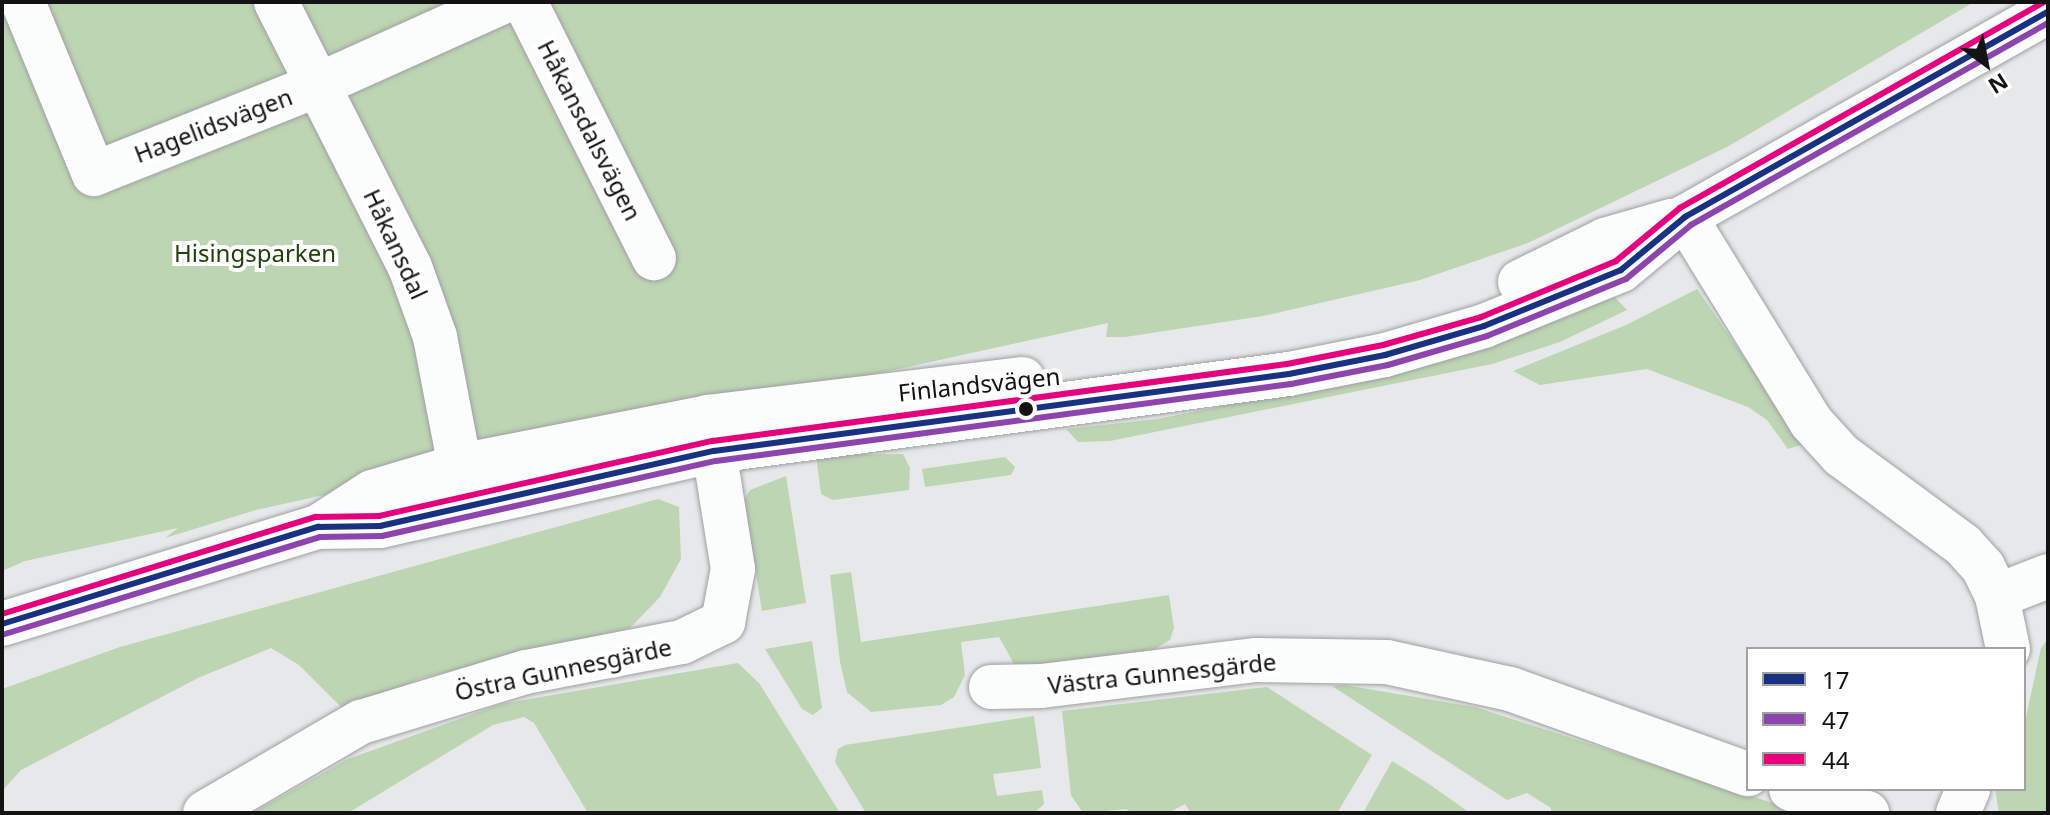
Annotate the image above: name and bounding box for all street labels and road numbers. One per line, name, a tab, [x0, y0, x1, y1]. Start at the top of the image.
street label: Håkansdalsvägen	[532, 35, 648, 225]
street label: Hagelidsvägen	[130, 82, 296, 168]
street label: Håkansdal	[358, 184, 434, 304]
street label: Finlandsvägen	[896, 361, 1062, 407]
street label: Östra Gunnesgärde	[452, 632, 674, 706]
street label: Västra Gunnesgärde	[1046, 647, 1278, 699]

